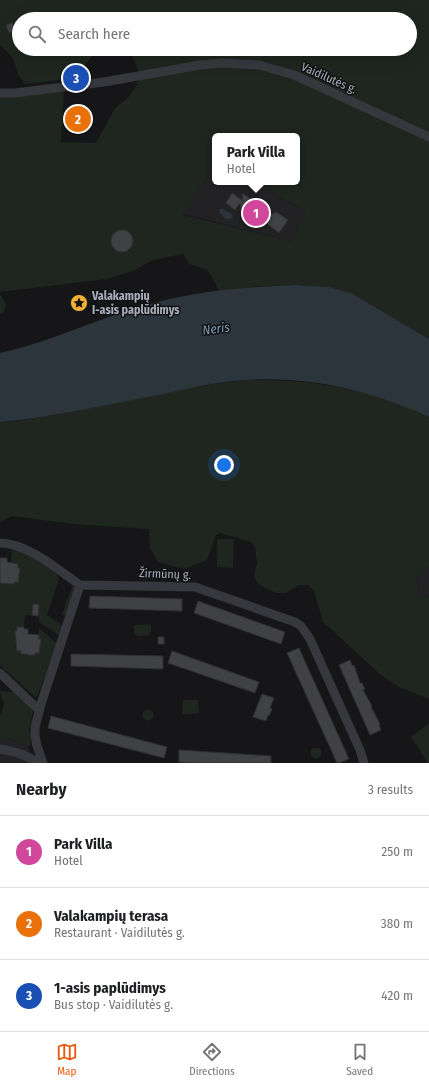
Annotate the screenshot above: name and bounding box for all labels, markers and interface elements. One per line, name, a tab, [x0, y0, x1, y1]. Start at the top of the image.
search box	[12, 12, 417, 56]
icon: search	[26, 23, 48, 45]
text: Search here	[58, 25, 130, 43]
street label: Vaidilutės g.	[299, 60, 359, 97]
pin: 3	[63, 63, 89, 93]
pin: 2	[65, 104, 91, 134]
popup	[212, 133, 300, 185]
text: Park Villa	[227, 143, 285, 161]
text: Hotel	[227, 161, 255, 176]
pin: 1	[243, 198, 269, 228]
place label: Valakampių I-asis paplūdimys	[91, 289, 180, 317]
place icon: Valakampių I-asis paplūdimys	[69, 293, 89, 313]
water label: Neris	[202, 319, 231, 338]
your location	[214, 455, 234, 475]
street label: Žirmūnų g.	[139, 565, 192, 582]
text: Nearby	[16, 779, 67, 800]
text: 3 results	[368, 782, 413, 797]
text: Park Villa	[54, 835, 113, 853]
text: 1	[26, 844, 32, 859]
text: 250 m	[381, 844, 413, 859]
text: Hotel	[54, 853, 83, 868]
text: Valakampių terasa	[54, 907, 168, 925]
text: 2	[26, 916, 32, 931]
text: 380 m	[381, 916, 413, 931]
text: Restaurant · Vaidilutės g.	[54, 925, 185, 940]
text: 1-asis paplūdimys	[54, 979, 166, 997]
text: 3	[26, 988, 32, 1003]
text: 420 m	[381, 988, 413, 1003]
text: Bus stop · Vaidilutės g.	[54, 997, 173, 1012]
tab: Map	[56, 1041, 78, 1078]
tab: Directions	[189, 1041, 235, 1078]
tab: Saved	[346, 1041, 373, 1078]

